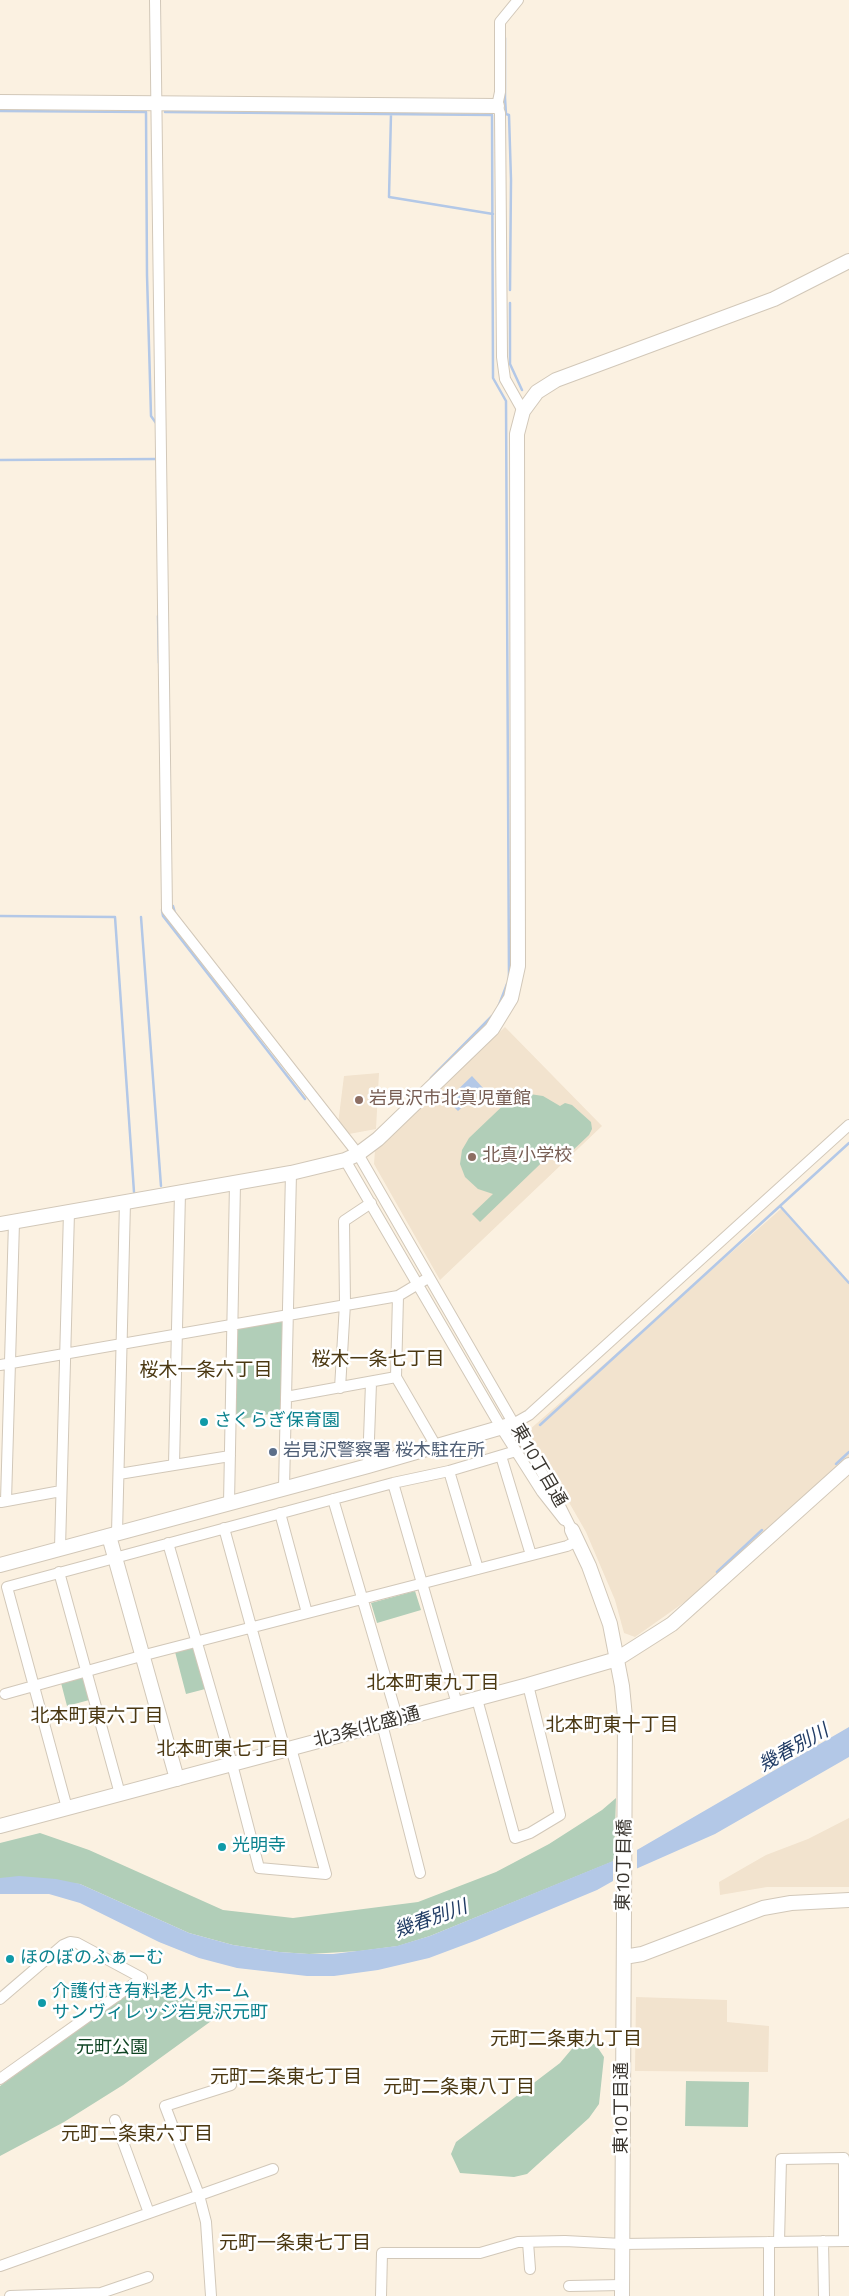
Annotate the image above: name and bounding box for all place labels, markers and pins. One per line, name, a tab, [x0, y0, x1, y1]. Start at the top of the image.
place label: 岩見沢市北真児童館	[369, 1089, 531, 1111]
marker: 岩見沢市北真児童館	[353, 1094, 365, 1106]
place label: 北真小学校	[482, 1146, 572, 1168]
marker: 北真小学校	[466, 1151, 478, 1163]
place label: さくらぎ保育園	[214, 1411, 340, 1433]
marker: さくらぎ保育園	[198, 1416, 210, 1428]
place label: 岩見沢警察署 桜木駐在所	[283, 1441, 485, 1463]
marker: 岩見沢警察署 桜木駐在所	[267, 1446, 279, 1458]
place label: 光明寺	[232, 1836, 286, 1858]
marker: 光明寺	[216, 1841, 228, 1853]
place label: ほのぼのふぁーむ	[20, 1948, 164, 1970]
marker: ほのぼのふぁーむ	[4, 1953, 16, 1965]
place label: 介護付き有料老人ホーム サンヴィレッジ岩見沢元町	[52, 1982, 268, 2025]
marker: 介護付き有料老人ホーム サンヴィレッジ岩見沢元町	[36, 1997, 48, 2009]

